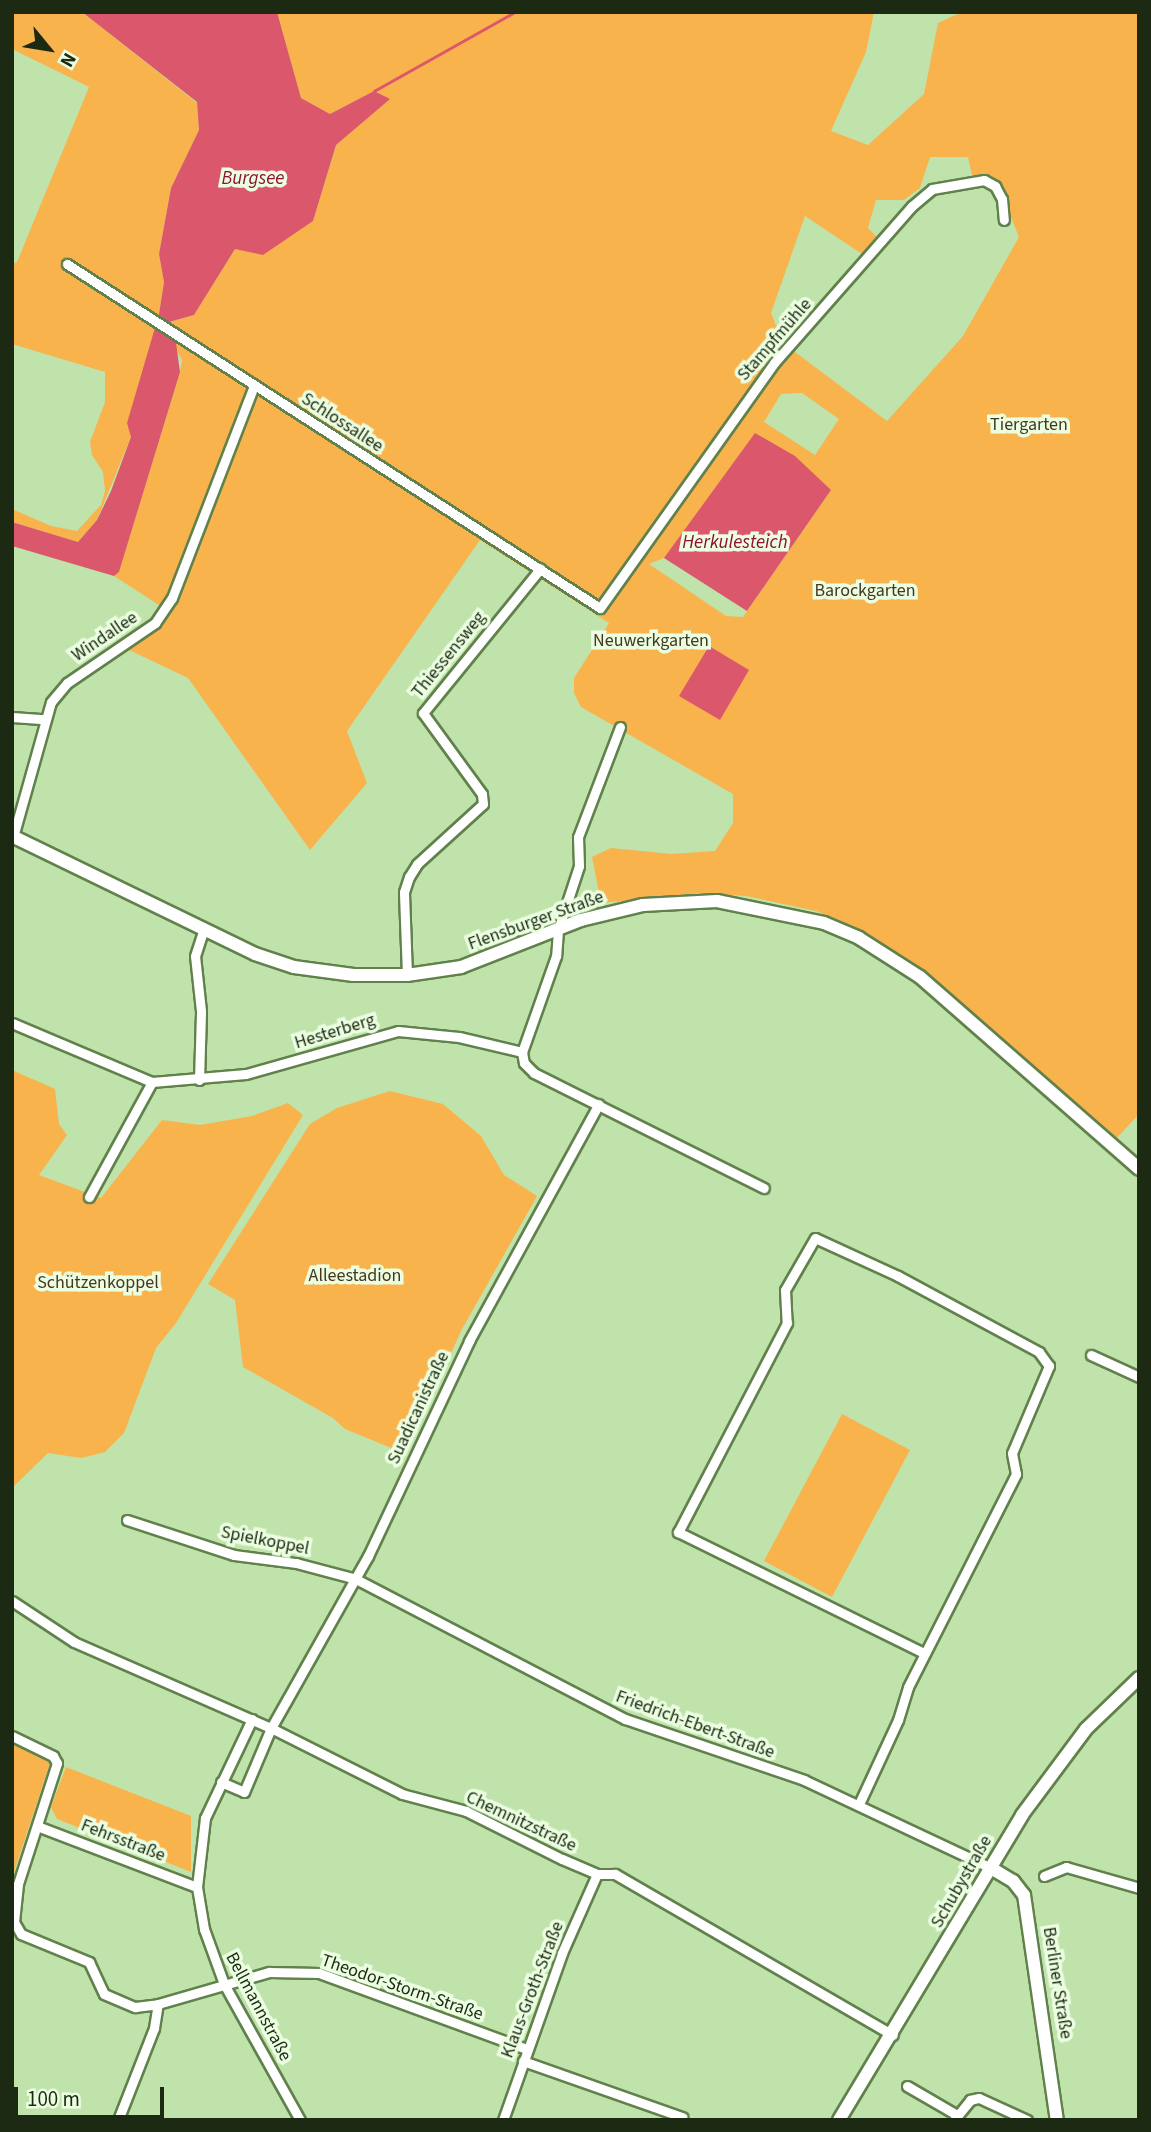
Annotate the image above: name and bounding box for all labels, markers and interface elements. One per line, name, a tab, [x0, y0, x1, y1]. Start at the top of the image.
north arrow	[14, 14, 84, 84]
text: N	[53, 48, 82, 72]
water label: Burgsee	[222, 168, 284, 190]
street label: Stampfmühle	[733, 294, 817, 386]
street label: Schlossallee	[297, 389, 387, 457]
park label: Tiergarten	[990, 414, 1068, 436]
water label: Herkulesteich	[682, 532, 788, 554]
park label: Barockgarten	[814, 580, 916, 602]
street label: Windallee	[68, 607, 142, 667]
street label: Thiessensweg	[408, 607, 490, 703]
park label: Neuwerkgarten	[593, 630, 709, 652]
street label: Flensburger Straße	[465, 886, 607, 956]
street label: Hesterberg	[292, 1010, 378, 1054]
park label: Alleestadion	[309, 1265, 401, 1287]
park label: Schützenkoppel	[37, 1272, 159, 1294]
street label: Suadicanistraße	[383, 1348, 455, 1468]
street label: Spielkoppel	[219, 1522, 311, 1560]
street label: Friedrich-Ebert-Straße	[613, 1686, 777, 1764]
street label: Chemnitzstraße	[462, 1787, 580, 1857]
street label: Fehrsstraße	[78, 1815, 168, 1867]
street label: Schubystraße	[927, 1832, 997, 1932]
street label: Klaus-Groth-Straße	[497, 1919, 569, 2061]
street label: Berliner Straße	[1038, 1926, 1076, 2040]
street label: Bellmannstraße	[220, 1949, 296, 2065]
street label: Theodor-Storm-Straße	[318, 1950, 486, 2026]
scale bar	[18, 2072, 168, 2116]
text: 100 m	[27, 2084, 80, 2114]

